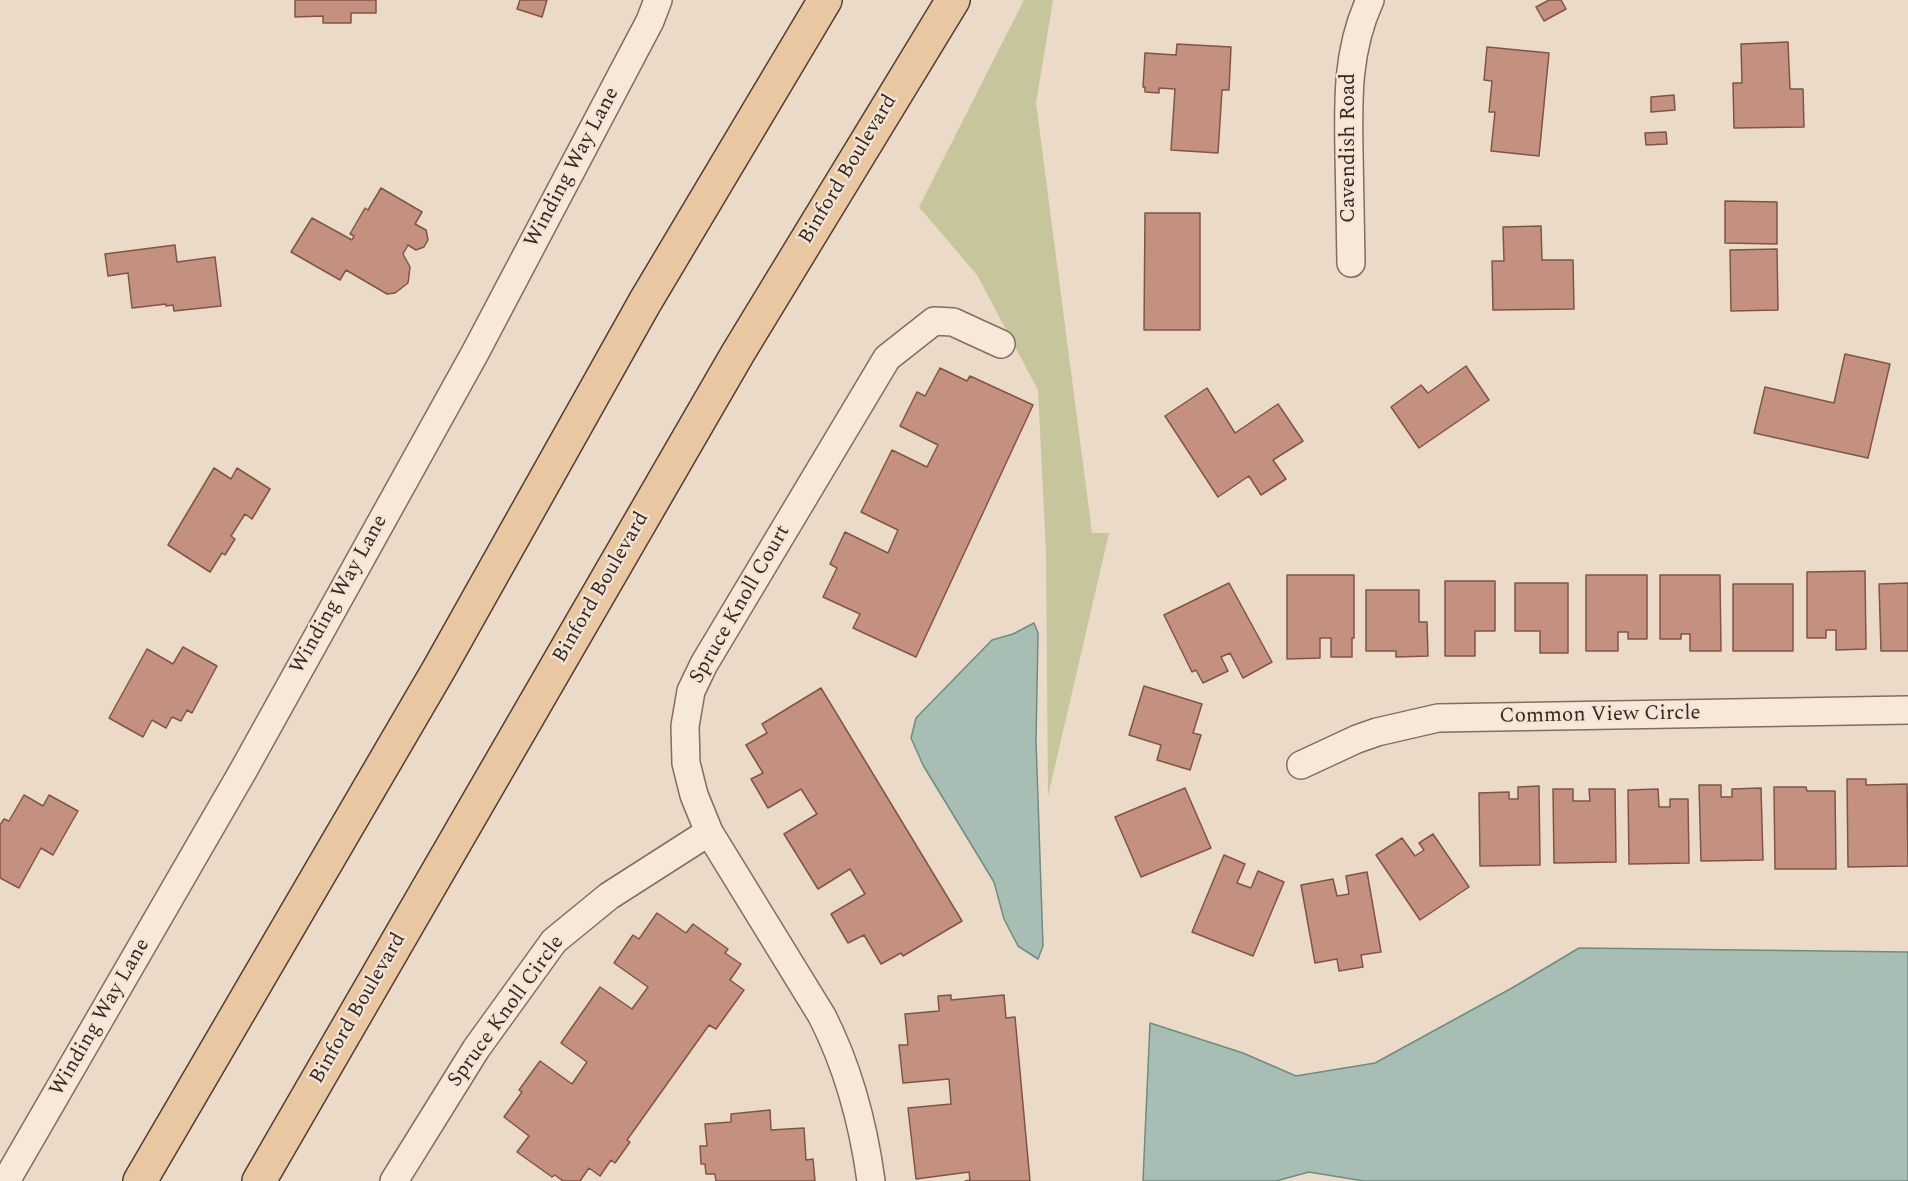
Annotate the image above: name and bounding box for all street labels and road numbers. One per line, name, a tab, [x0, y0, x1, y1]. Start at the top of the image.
street label: Cavendish Road	[1337, 73, 1363, 223]
street label: Winding Way Lane	[520, 84, 626, 252]
street label: Binford Boulevard	[794, 91, 904, 249]
street label: Binford Boulevard	[549, 508, 655, 668]
street label: Winding Way Lane	[286, 511, 394, 679]
street label: Spruce Knoll Court	[685, 521, 797, 689]
street label: Common View Circle	[1499, 702, 1701, 730]
street label: Binford Boulevard	[306, 929, 412, 1089]
street label: Spruce Knoll Circle	[443, 931, 571, 1093]
street label: Winding Way Lane	[46, 935, 156, 1101]

